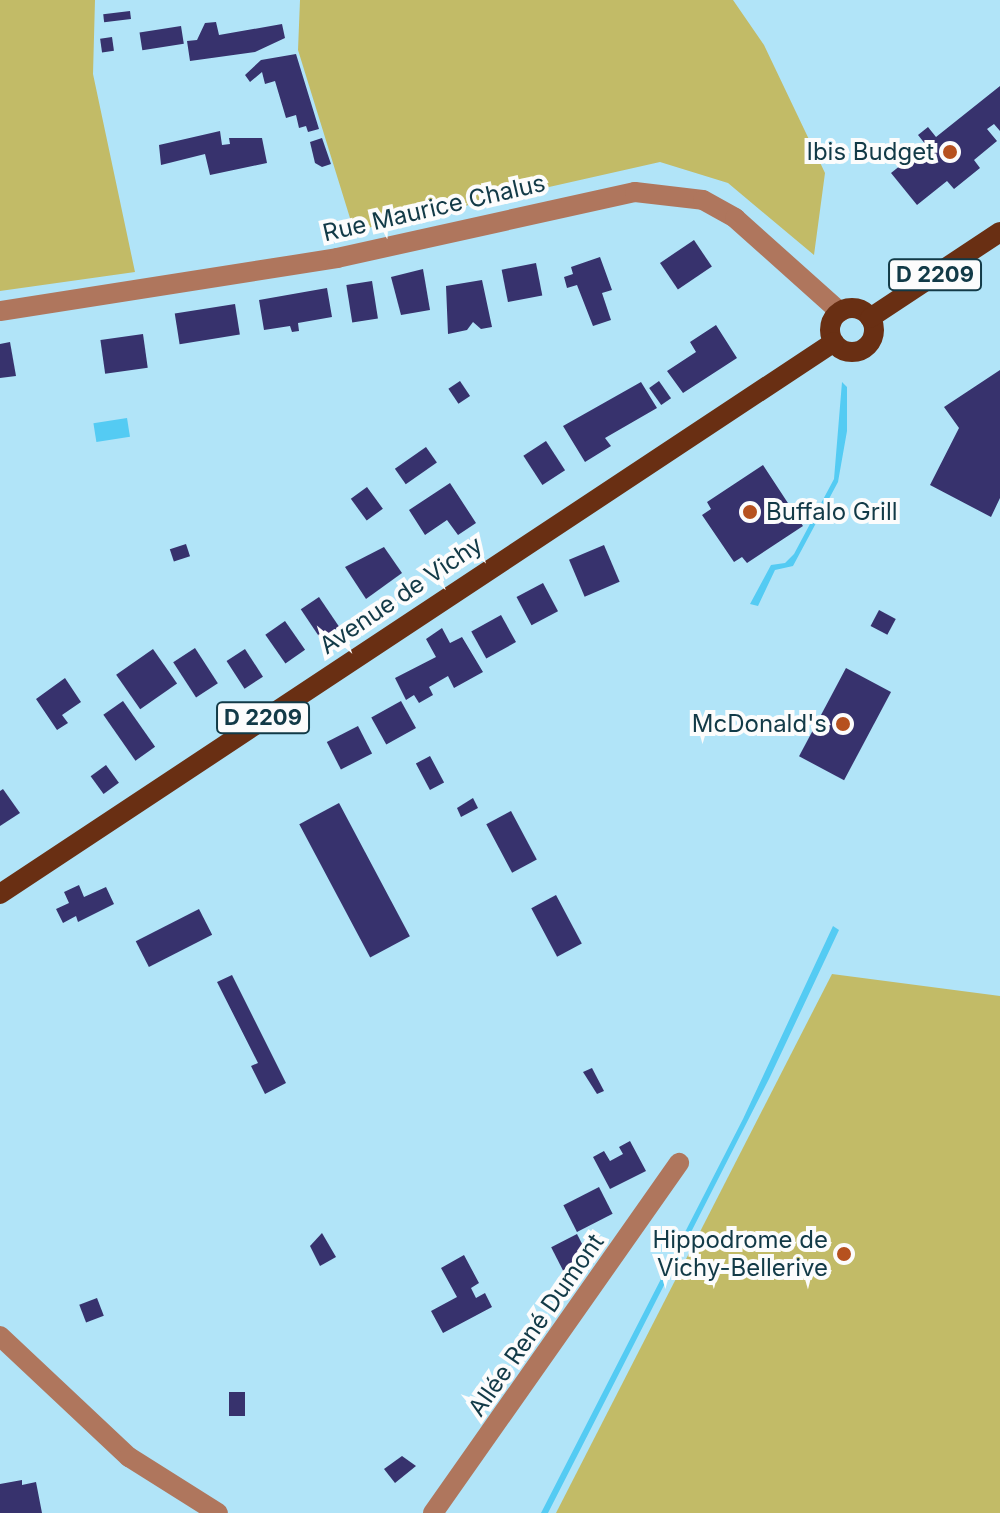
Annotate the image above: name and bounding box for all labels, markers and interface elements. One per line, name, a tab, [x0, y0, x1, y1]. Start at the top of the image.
place label: Ibis Budget	[806, 138, 934, 166]
marker: Ibis Budget	[941, 143, 959, 161]
street label: Rue Maurice Chalus	[320, 168, 548, 248]
road number: D 2209	[887, 257, 983, 293]
place label: Buffalo Grill	[766, 498, 898, 526]
marker: Buffalo Grill	[741, 503, 759, 521]
street label: Avenue de Vichy	[314, 530, 488, 660]
road number: D 2209	[215, 700, 311, 736]
place label: McDonald's	[692, 710, 827, 738]
marker: McDonald's	[834, 715, 852, 733]
place label: Hippodrome de Vichy-Bellerive	[652, 1226, 828, 1282]
street label: Allée René Dumont	[462, 1228, 610, 1422]
marker: Hippodrome de Vichy-Bellerive	[835, 1245, 853, 1263]

